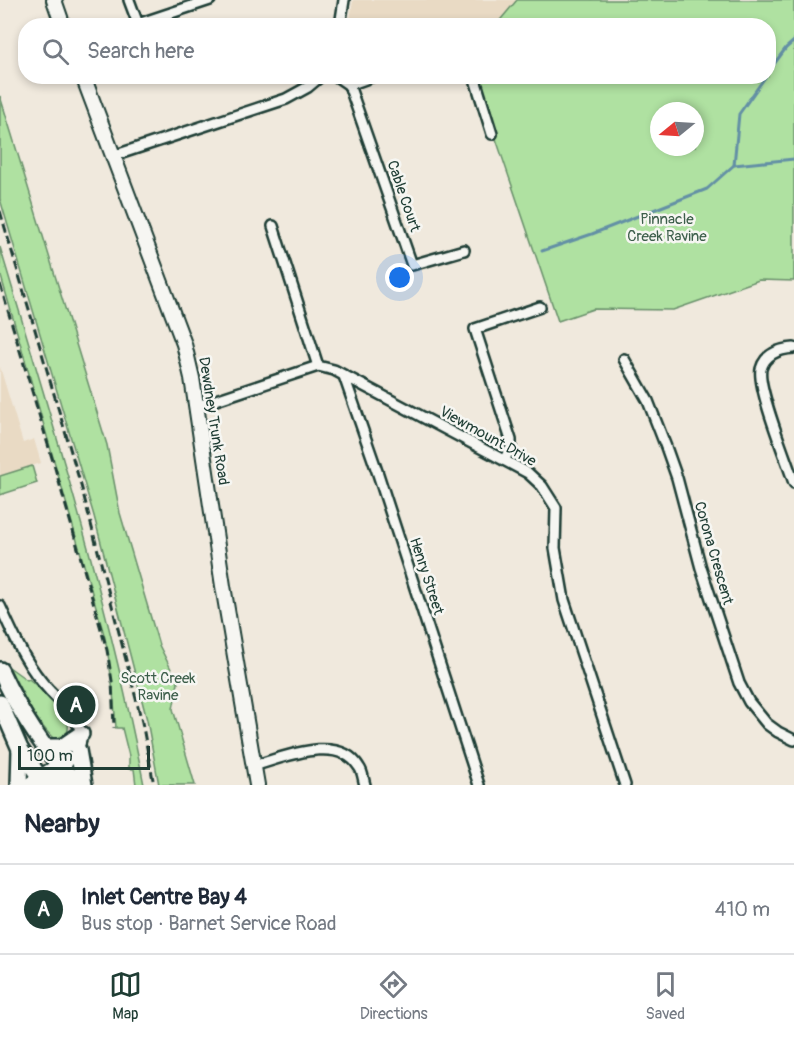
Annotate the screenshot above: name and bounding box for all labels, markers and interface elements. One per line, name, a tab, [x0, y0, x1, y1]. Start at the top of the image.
search box	[18, 18, 776, 84]
icon: search	[39, 35, 72, 68]
text: Search here	[87, 37, 194, 65]
north arrow	[650, 102, 704, 156]
street label: Cable Court	[382, 158, 425, 235]
park label: Pinnacle Creek Ravine	[627, 210, 707, 246]
your location	[385, 263, 414, 292]
street label: Dewdney Trunk Road	[194, 356, 233, 487]
street label: Viewmount Drive	[436, 402, 540, 471]
street label: Corona Crescent	[690, 499, 738, 608]
street label: Henry Street	[405, 535, 448, 618]
park label: Scott Creek Ravine	[120, 669, 196, 705]
pin: A	[56, 682, 96, 728]
scale bar	[18, 743, 150, 770]
text: 100 m	[27, 746, 73, 766]
text: Nearby	[24, 808, 100, 840]
text: Inlet Centre Bay 4	[81, 883, 247, 911]
text: A	[37, 897, 50, 922]
text: 410 m	[715, 897, 770, 922]
text: Bus stop · Barnet Service Road	[81, 911, 337, 936]
tab: Map	[109, 968, 142, 1024]
tab: Directions	[360, 968, 428, 1024]
tab: Saved	[645, 968, 685, 1024]

